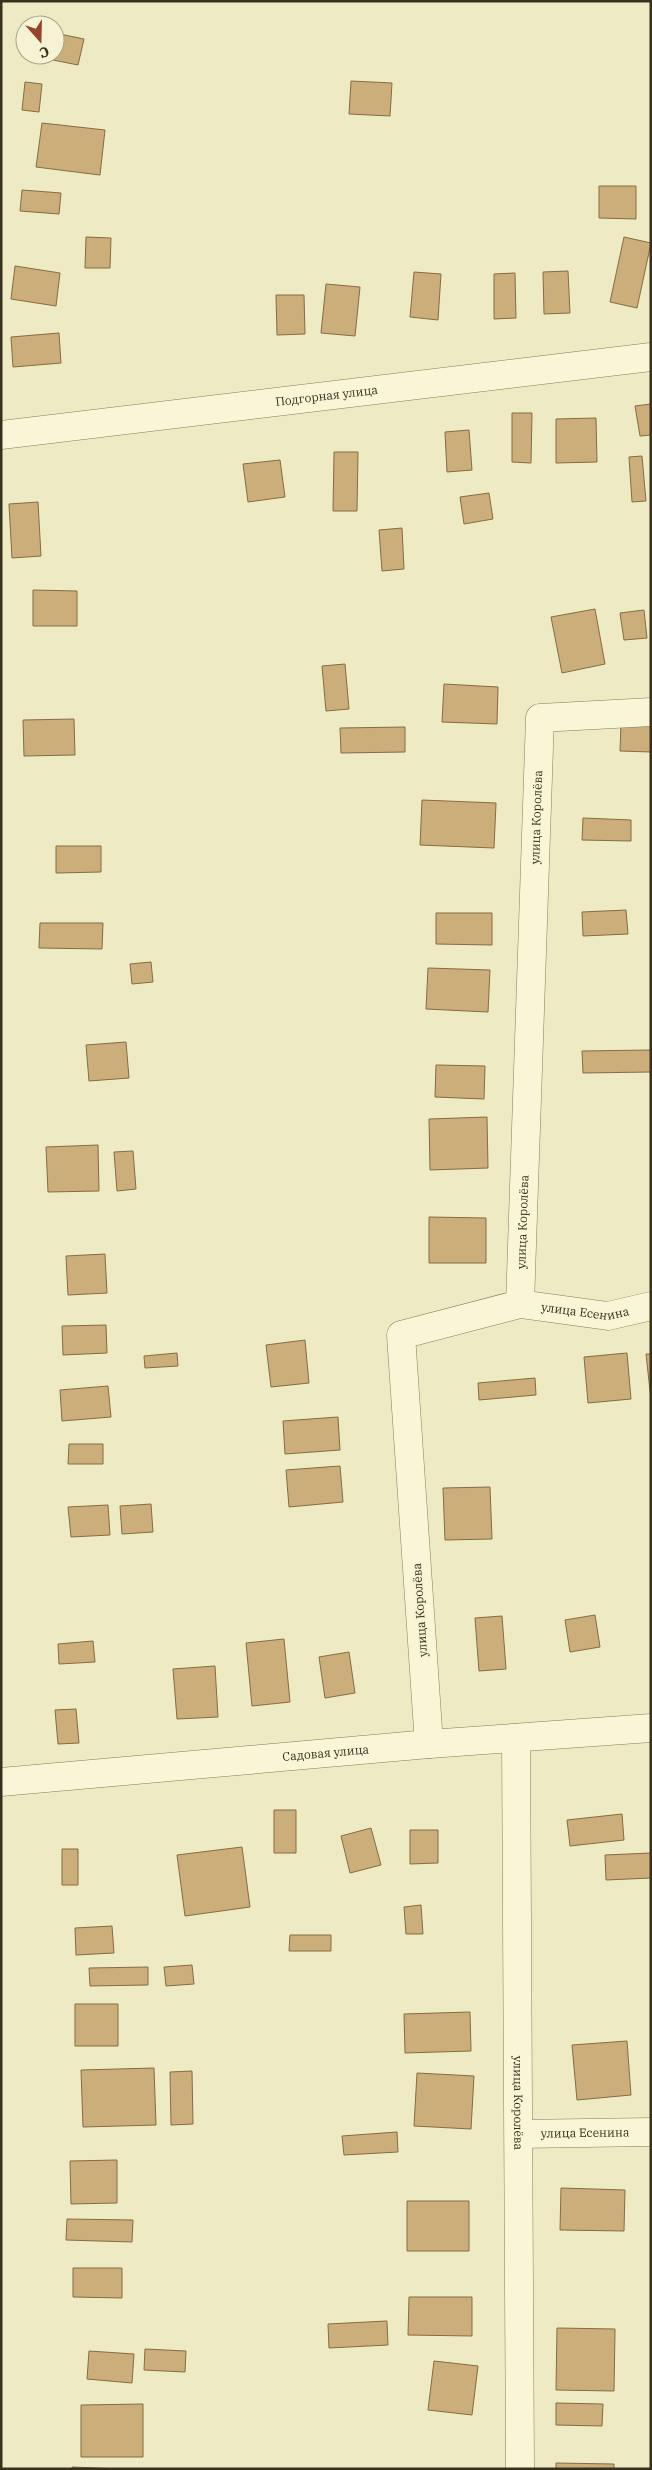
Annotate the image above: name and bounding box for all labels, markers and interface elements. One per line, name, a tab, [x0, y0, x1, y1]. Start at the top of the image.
north arrow	[15, 15, 65, 65]
text: С	[37, 42, 52, 62]
street label: Подгорная улица	[274, 382, 379, 409]
street label: улица Королёва	[527, 769, 545, 865]
street label: улица Королёва	[513, 1174, 531, 1269]
street label: улица Есенина	[540, 1299, 631, 1323]
street label: улица Королёва	[409, 1562, 430, 1658]
street label: Садовая улица	[282, 1741, 370, 1764]
street label: улица Королёва	[511, 2056, 526, 2151]
street label: улица Есенина	[540, 2124, 630, 2141]

